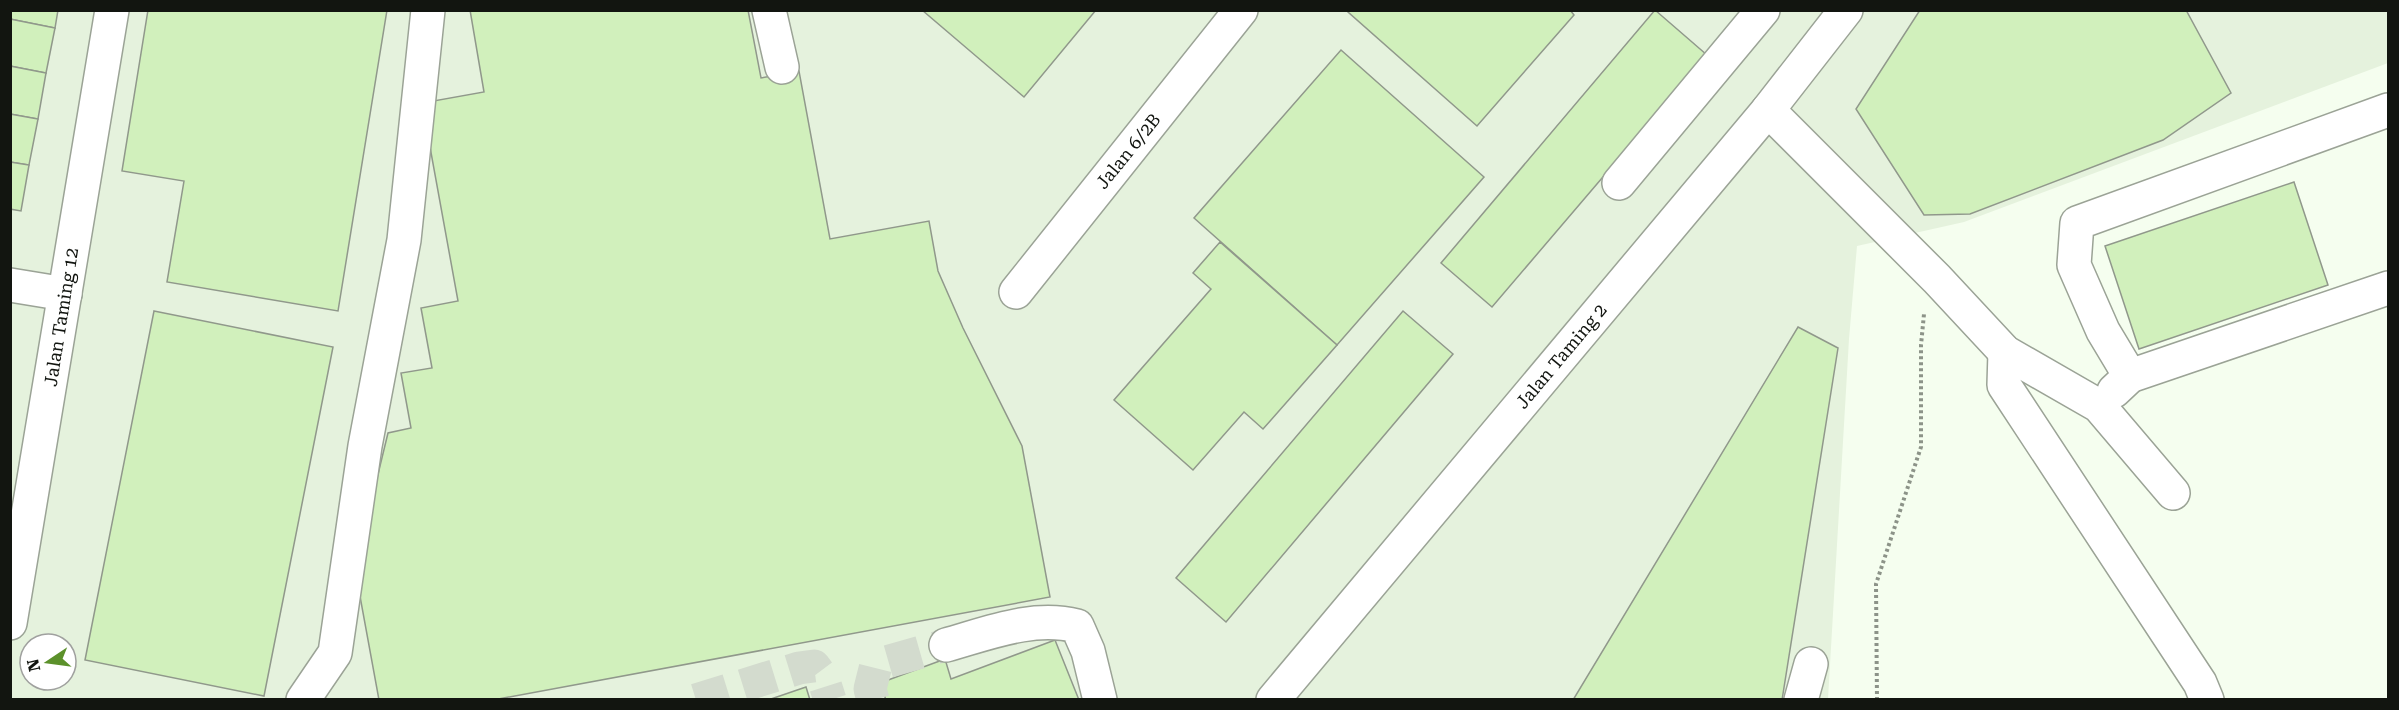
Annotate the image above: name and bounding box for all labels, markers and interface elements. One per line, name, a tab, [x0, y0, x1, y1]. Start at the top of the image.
street label: Jalan 6/2B	[1091, 109, 1165, 193]
street label: Jalan Taming 12	[40, 246, 82, 388]
street label: Jalan Taming 2	[1511, 299, 1611, 413]
north arrow	[18, 632, 78, 692]
text: N	[23, 657, 45, 673]

